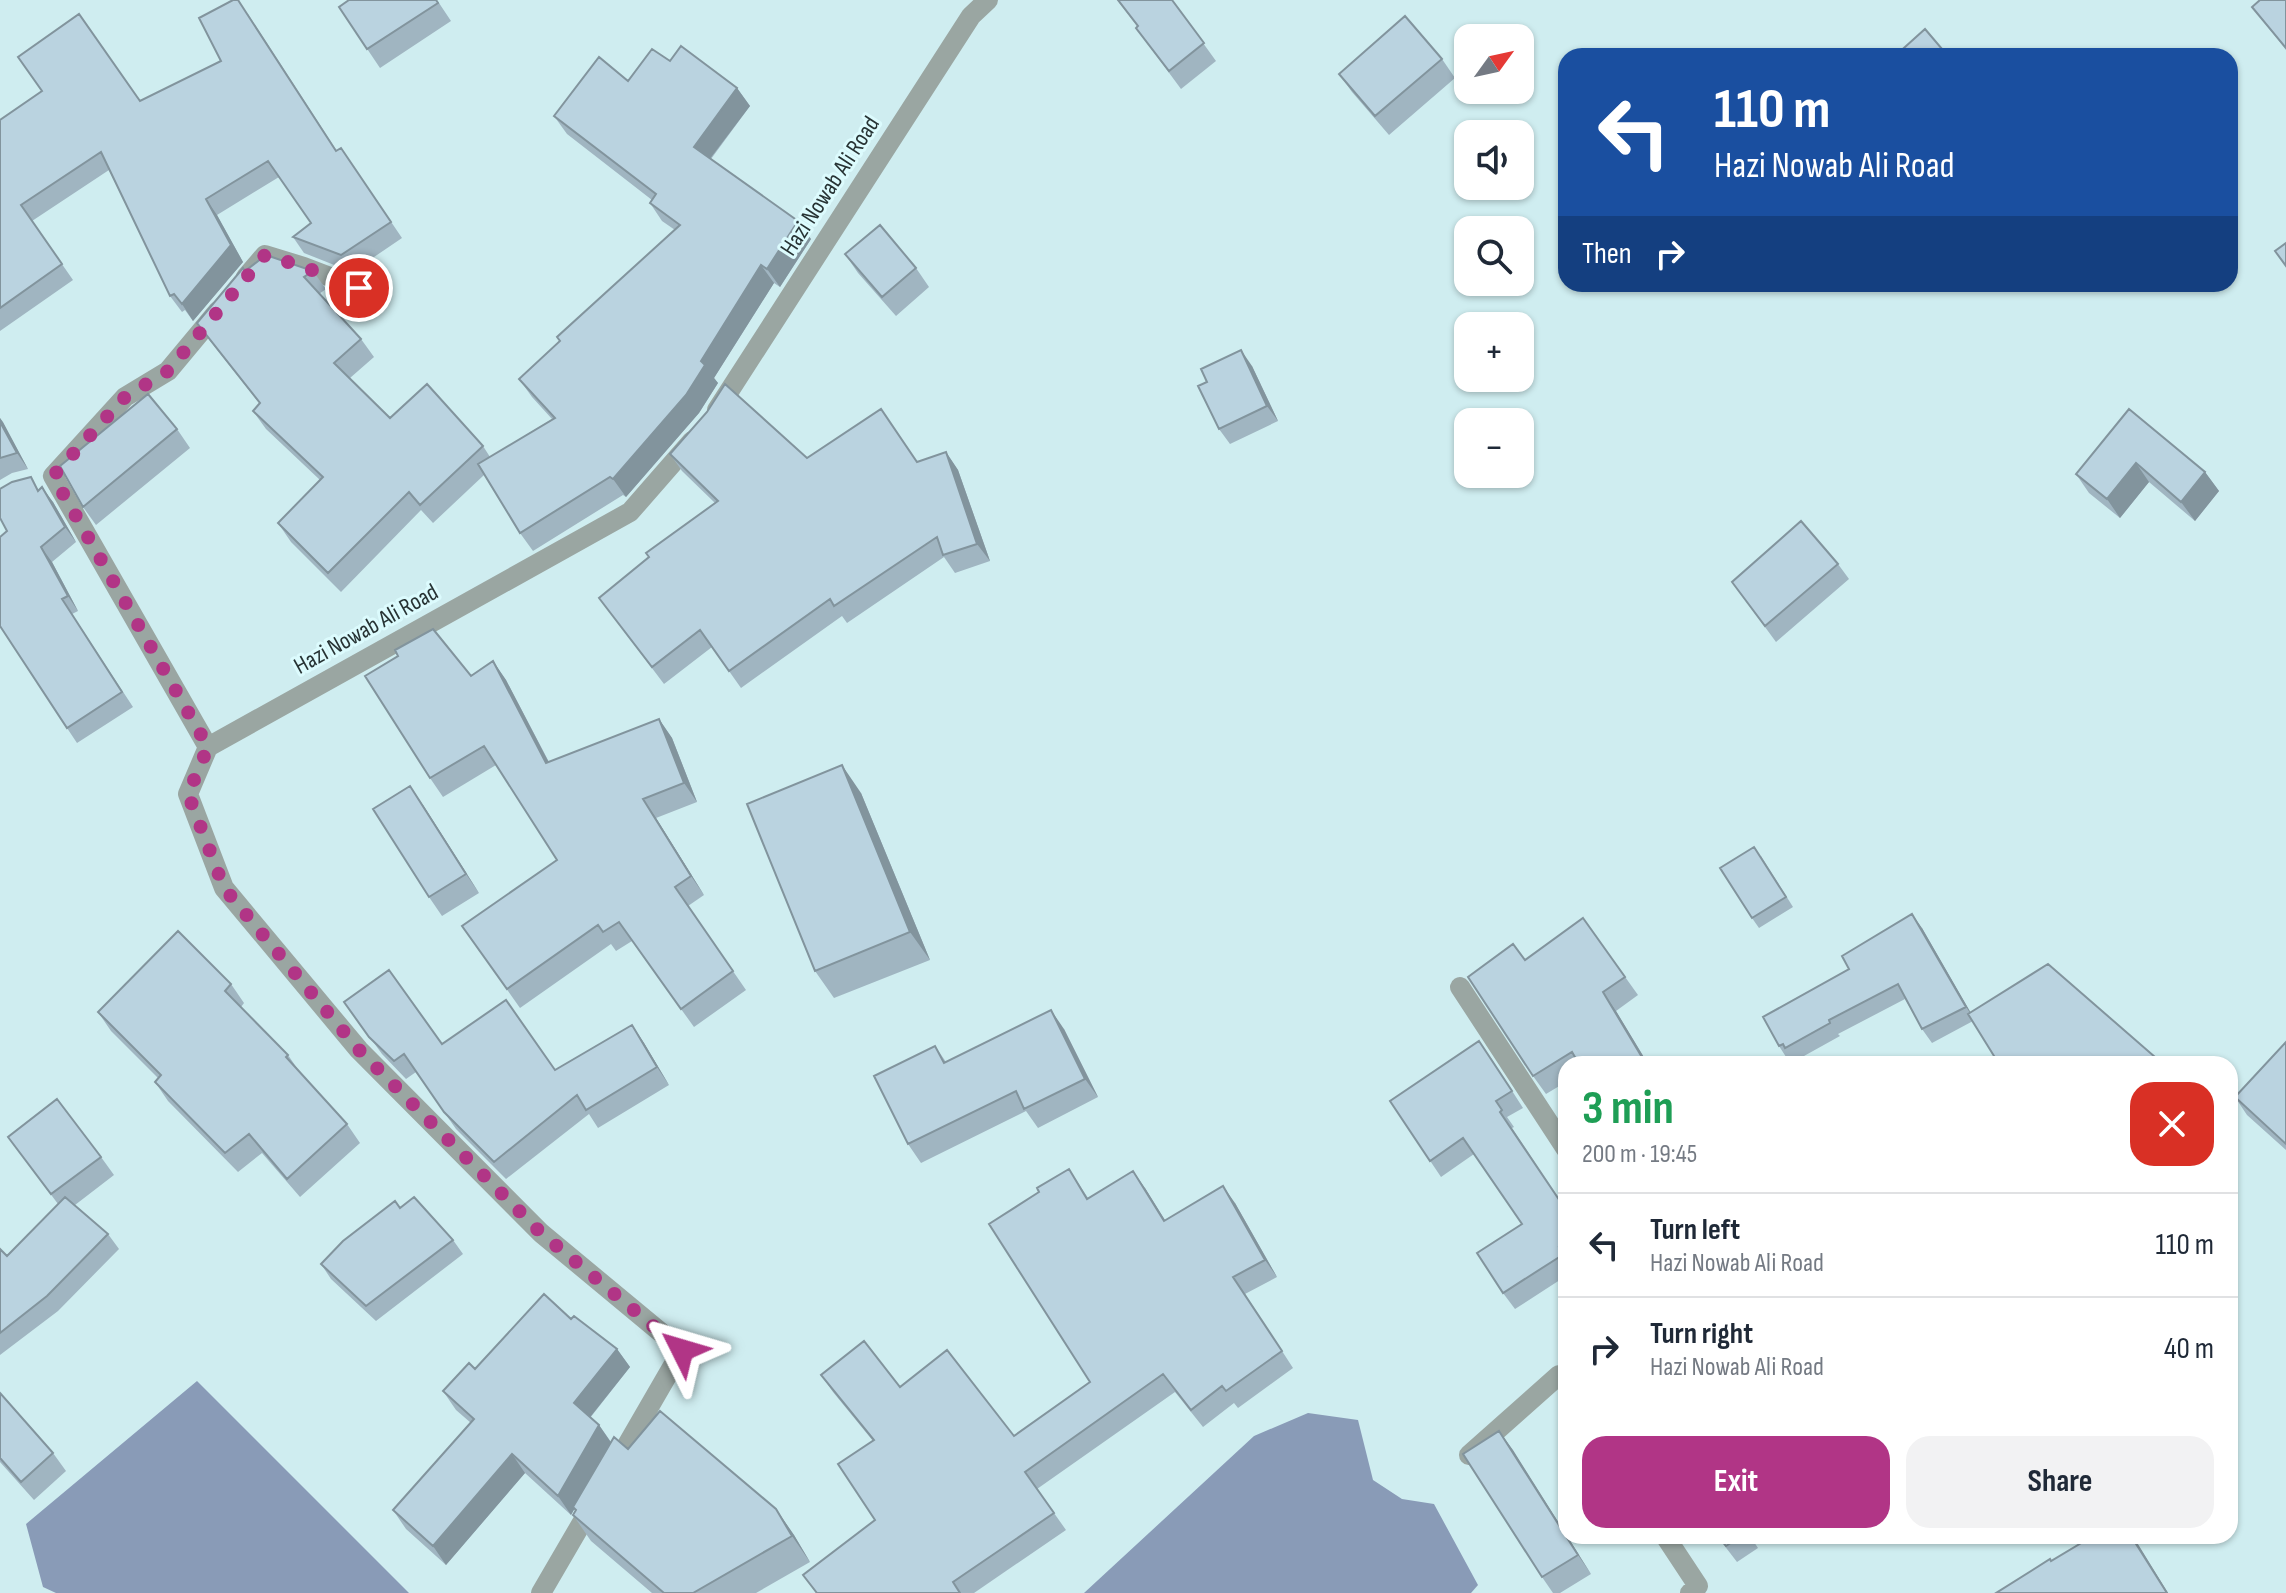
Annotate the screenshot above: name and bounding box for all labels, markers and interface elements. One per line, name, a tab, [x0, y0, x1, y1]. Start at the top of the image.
north arrow	[1454, 24, 1534, 104]
map controls	[1454, 24, 1534, 488]
text: 110 m	[1714, 77, 1830, 144]
icon: left	[1582, 80, 1686, 184]
street label: Hazi Nowab Ali Road	[774, 111, 886, 261]
button: sound	[1454, 120, 1534, 200]
text: Hazi Nowab Ali Road	[1714, 145, 1955, 188]
button: search	[1454, 216, 1534, 296]
icon: right	[1648, 232, 1692, 276]
text: Then	[1582, 236, 1632, 272]
pin	[325, 254, 393, 322]
icon: arrive	[337, 266, 381, 310]
button: +	[1454, 312, 1534, 392]
button: −	[1454, 408, 1534, 488]
street label: Hazi Nowab Ali Road	[289, 577, 443, 681]
text: 3 min	[1582, 1080, 1674, 1137]
button: close	[2130, 1082, 2214, 1166]
text: 200 m · 19:45	[1582, 1139, 1697, 1170]
text: Turn left	[1650, 1212, 1740, 1248]
icon: left	[1582, 1223, 1626, 1267]
text: 110 m	[2156, 1227, 2214, 1263]
text: Hazi Nowab Ali Road	[1650, 1248, 1824, 1279]
position arrow	[640, 1308, 724, 1392]
text: Turn right	[1650, 1316, 1753, 1352]
icon: right	[1582, 1327, 1626, 1371]
text: 40 m	[2164, 1331, 2214, 1367]
text: Hazi Nowab Ali Road	[1650, 1352, 1824, 1383]
button: Exit	[1582, 1436, 1890, 1528]
button: Share	[1906, 1436, 2214, 1528]

